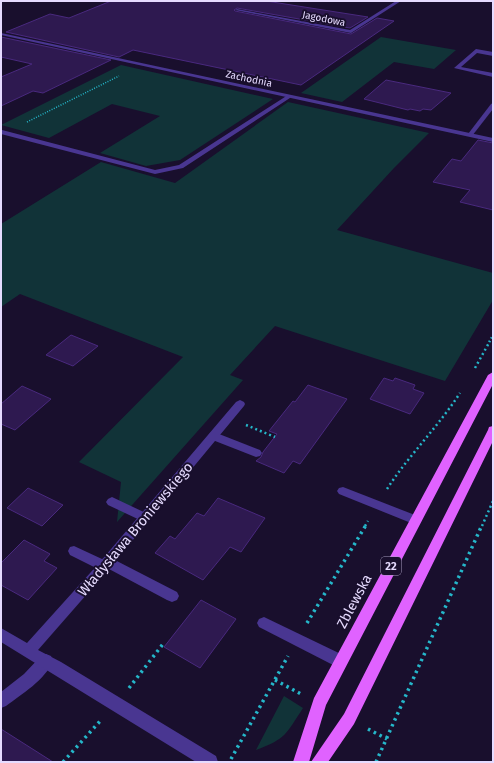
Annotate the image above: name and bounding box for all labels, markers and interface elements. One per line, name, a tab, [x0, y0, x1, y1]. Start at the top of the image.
street label: Jagodowa	[301, 9, 346, 29]
street label: Zachodnia	[225, 68, 273, 90]
street label: Władysława Broniewskiego	[74, 459, 197, 600]
road number: 22	[381, 557, 401, 575]
street label: Zblewska	[333, 571, 376, 631]

